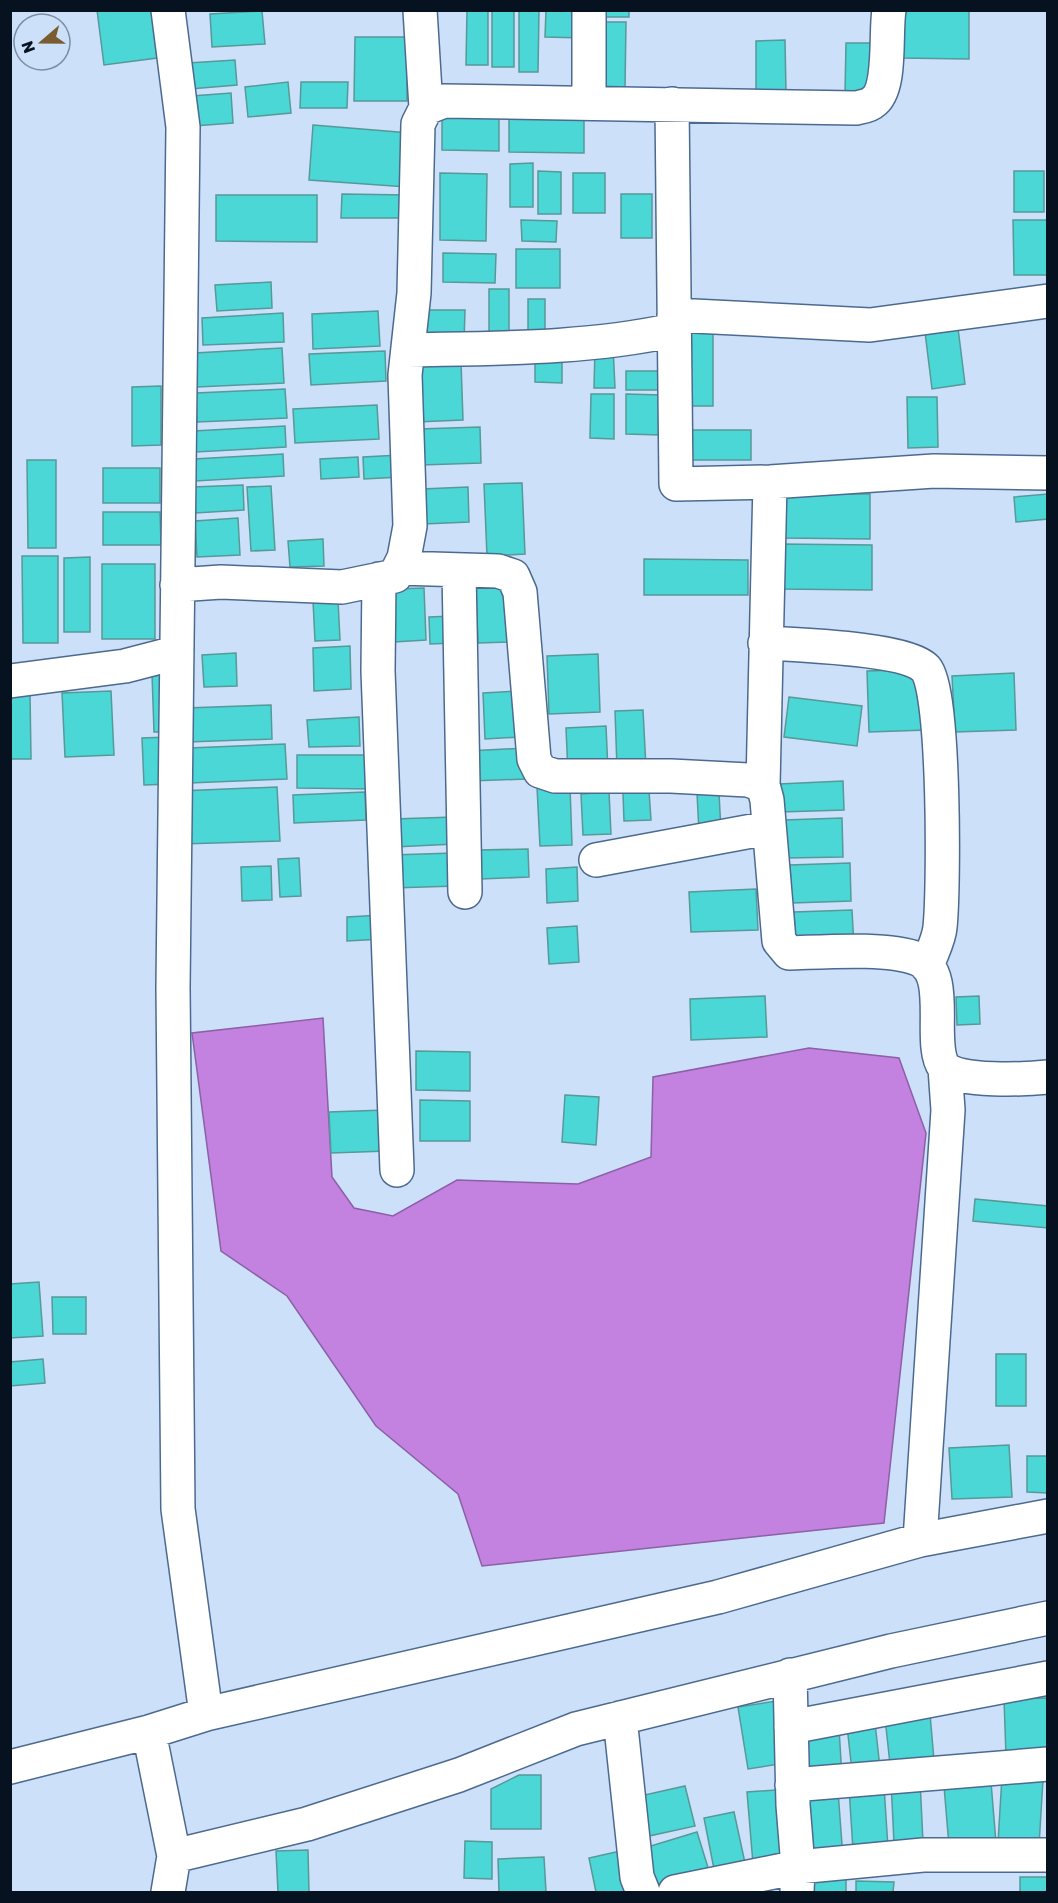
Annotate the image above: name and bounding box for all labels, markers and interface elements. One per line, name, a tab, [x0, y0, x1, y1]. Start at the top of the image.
north arrow	[12, 12, 72, 72]
text: N	[17, 38, 39, 56]

